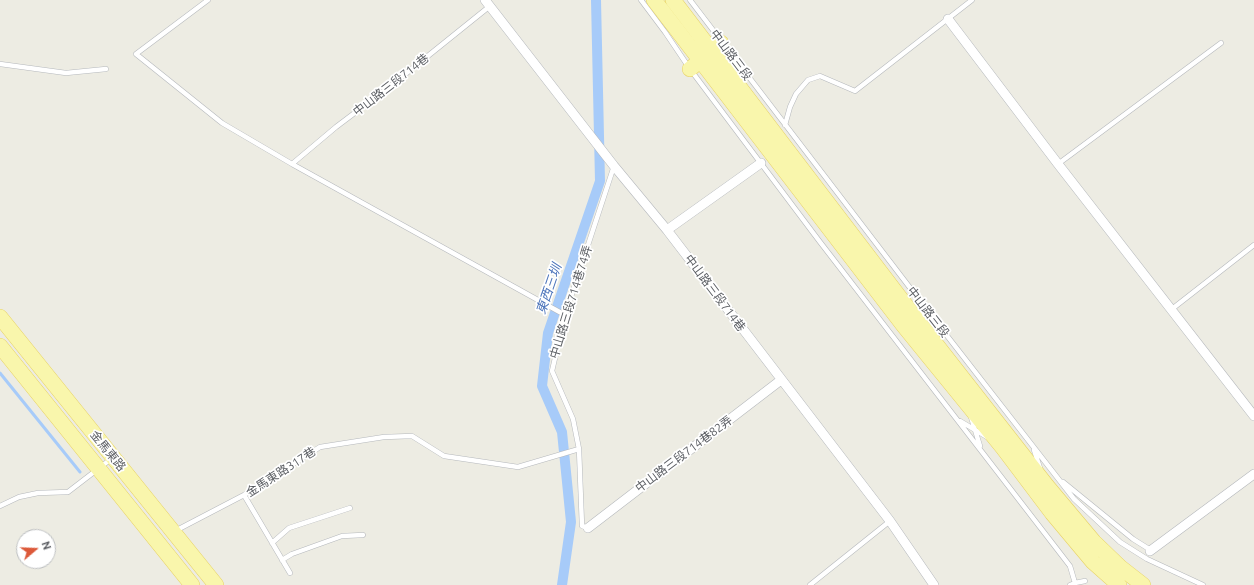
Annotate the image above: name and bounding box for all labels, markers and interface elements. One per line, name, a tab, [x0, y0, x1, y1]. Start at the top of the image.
street label: 中山路三段	[707, 27, 755, 83]
street label: 中山路三段714巷	[350, 51, 432, 119]
street label: 中山路三段714巷74弄	[547, 244, 595, 360]
street label: 中山路三段714巷	[681, 252, 749, 334]
water label: 東西三圳	[533, 262, 565, 316]
street label: 中山路三段	[904, 284, 952, 340]
street label: 中山路三段714巷82弄	[633, 413, 735, 495]
street label: 金馬東路	[87, 428, 129, 474]
street label: 金馬東路317巷	[243, 444, 319, 500]
north arrow	[16, 529, 56, 569]
text: N	[39, 540, 53, 551]

